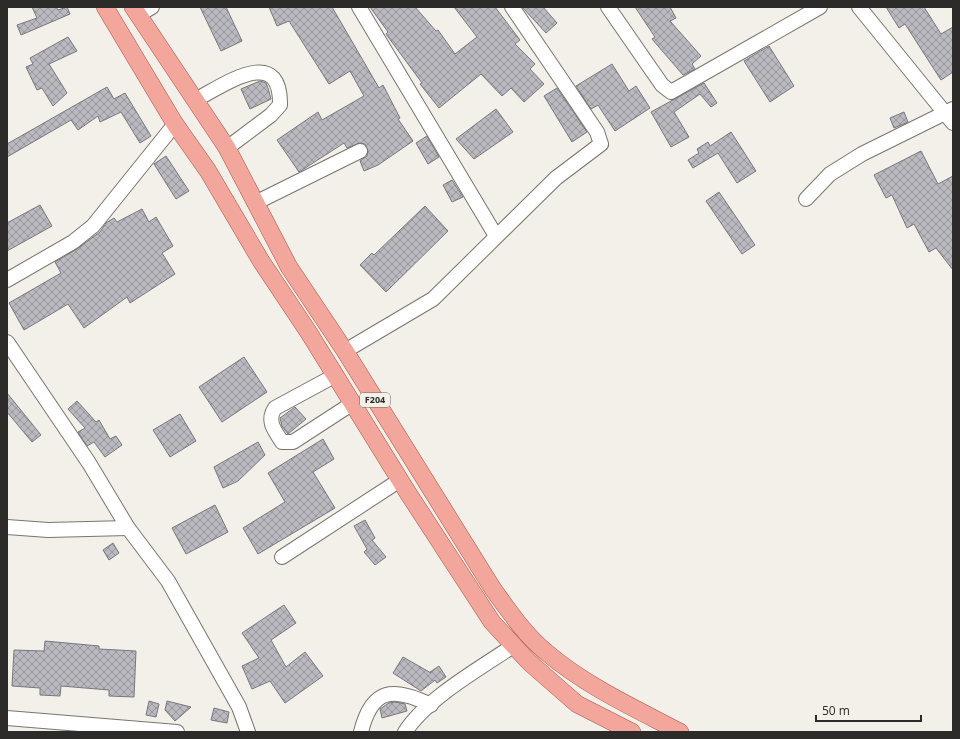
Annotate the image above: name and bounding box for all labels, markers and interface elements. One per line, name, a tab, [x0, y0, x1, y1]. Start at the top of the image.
road number: F204	[360, 393, 390, 407]
scale bar	[816, 697, 921, 723]
text: 50 m	[822, 702, 850, 719]

